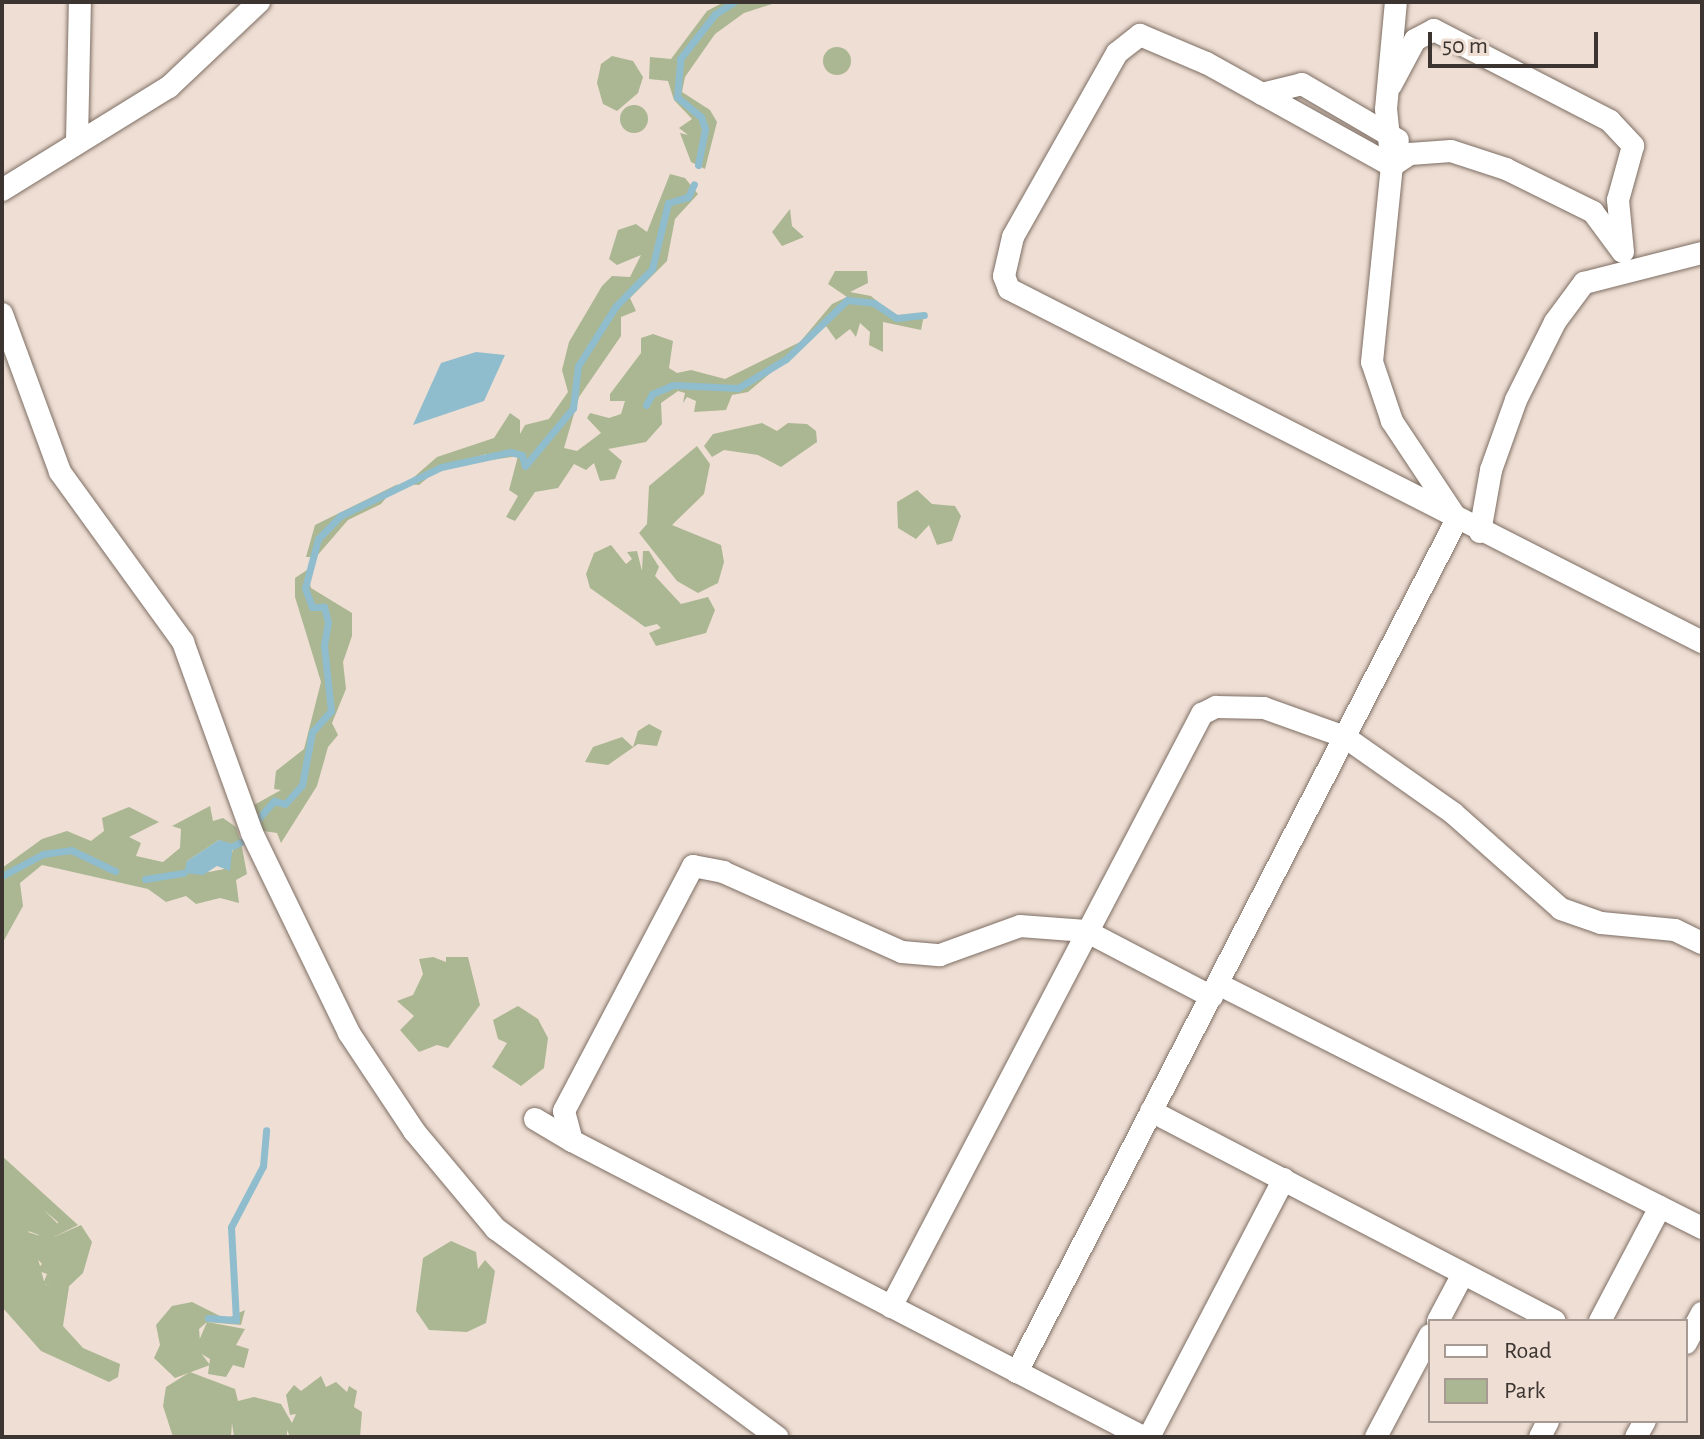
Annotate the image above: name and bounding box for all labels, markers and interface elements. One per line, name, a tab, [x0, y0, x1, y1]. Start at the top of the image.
scale bar	[1432, 16, 1602, 66]
text: 50 m	[1442, 34, 1488, 58]
legend	[1428, 1319, 1688, 1423]
text: Road	[1504, 1339, 1552, 1363]
text: Park	[1504, 1379, 1545, 1403]

